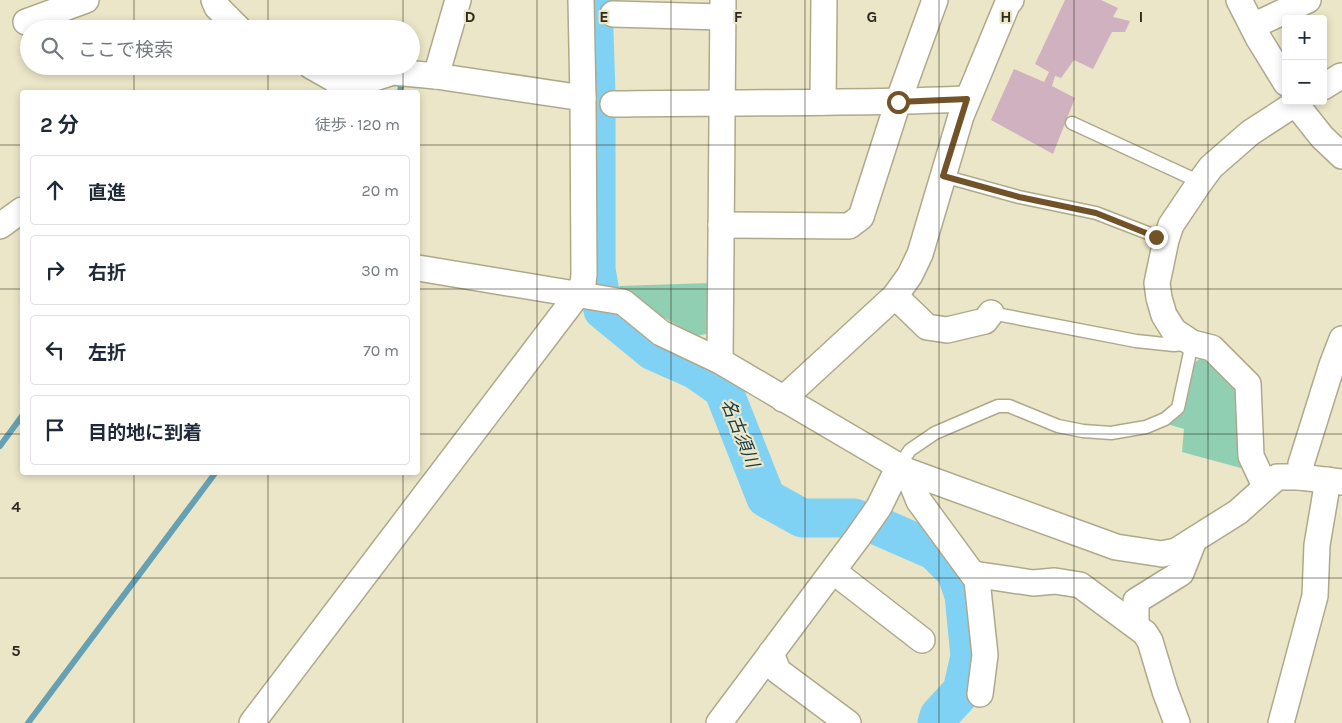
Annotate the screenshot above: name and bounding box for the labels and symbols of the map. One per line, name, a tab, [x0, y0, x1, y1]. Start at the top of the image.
text: D	[465, 7, 476, 26]
text: E	[599, 7, 609, 26]
text: F	[734, 7, 743, 26]
text: G	[867, 7, 877, 26]
text: H	[1000, 7, 1012, 26]
text: I	[1139, 7, 1143, 26]
route start	[887, 91, 910, 114]
route end	[1145, 226, 1168, 249]
water label: 名古須川	[716, 396, 764, 472]
text: 4	[11, 497, 21, 516]
text: 5	[11, 641, 21, 660]

